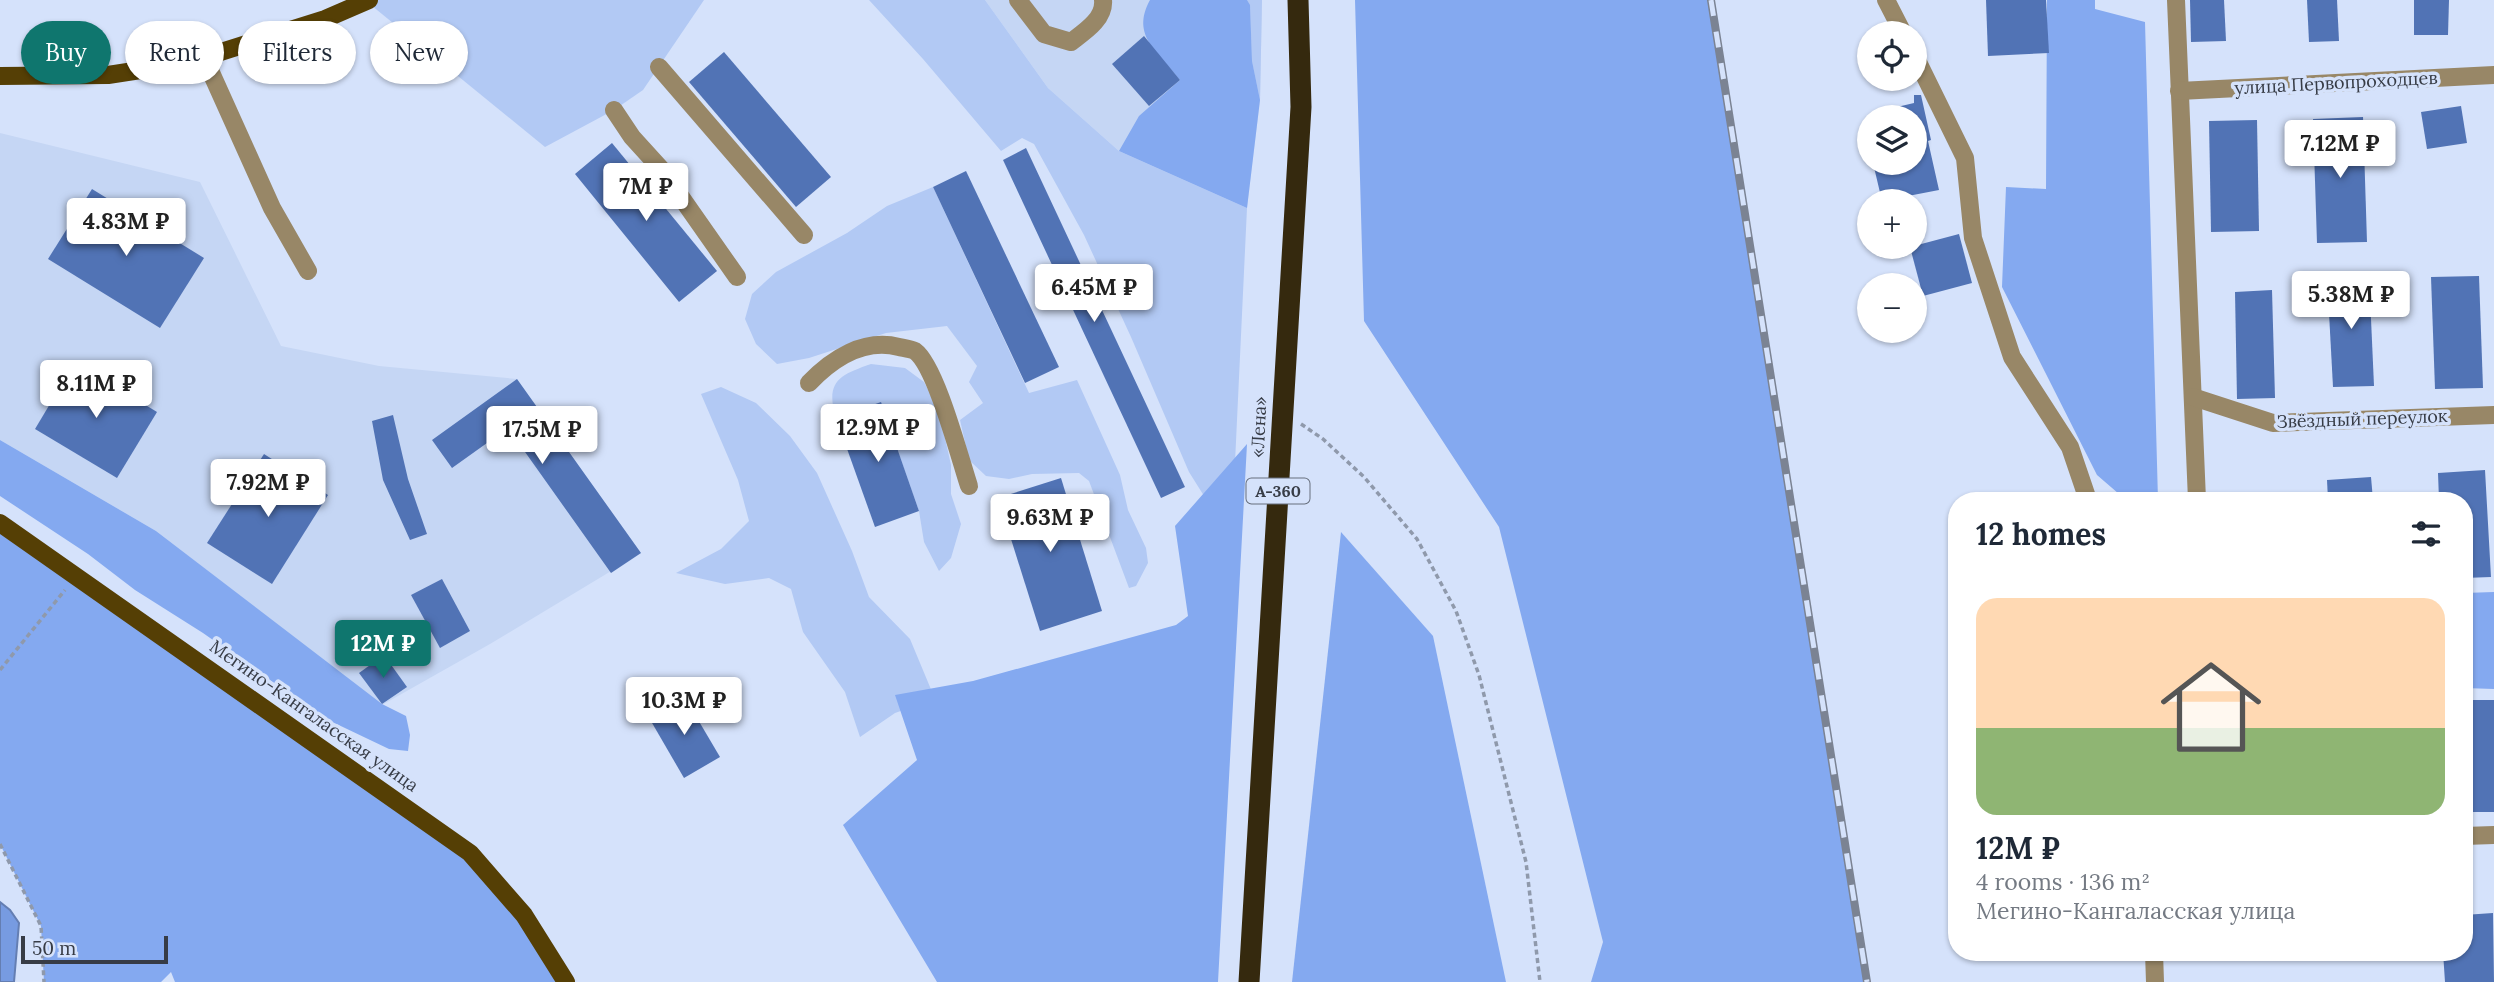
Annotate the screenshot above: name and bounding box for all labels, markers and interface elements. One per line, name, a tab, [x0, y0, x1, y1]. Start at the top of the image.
chip: Buy	[21, 21, 111, 84]
chip: Rent	[125, 21, 224, 84]
chip: Filters	[238, 21, 356, 84]
chip: New	[370, 21, 468, 84]
map controls	[1857, 21, 1927, 343]
button: locate	[1857, 21, 1927, 91]
street label: улица Первопроходцев	[2234, 66, 2438, 99]
button: layers	[1857, 105, 1927, 175]
pin: 7.12M ₽	[2275, 120, 2405, 180]
text: 7.12M ₽	[2301, 128, 2379, 157]
pin: 7M ₽	[605, 164, 687, 223]
text: 7M ₽	[619, 171, 673, 200]
button: +	[1857, 189, 1927, 259]
pin: 4.83M ₽	[61, 198, 191, 258]
text: 4.83M ₽	[83, 206, 169, 235]
pin: 6.45M ₽	[1029, 264, 1159, 324]
text: 6.45M ₽	[1051, 272, 1137, 301]
pin: 5.38M ₽	[2286, 272, 2416, 331]
button: −	[1857, 273, 1927, 343]
text: 5.38M ₽	[2308, 279, 2394, 308]
pin: 8.11M ₽	[31, 360, 161, 420]
text: 8.11M ₽	[56, 368, 136, 397]
street label: «Лена»	[1245, 396, 1272, 458]
street label: Звёздный переулок	[2276, 404, 2448, 433]
pin: 12.9M ₽	[813, 405, 943, 464]
pin: 17.5M ₽	[477, 406, 607, 466]
text: 12.9M ₽	[837, 412, 919, 441]
text: 17.5M ₽	[502, 414, 582, 443]
pin: 7.92M ₽	[203, 460, 333, 519]
text: 7.92M ₽	[227, 467, 309, 496]
road number: А-360	[1246, 478, 1310, 504]
pin: 9.63M ₽	[985, 494, 1115, 554]
text: 9.63M ₽	[1007, 502, 1094, 531]
text: 12 homes	[1976, 515, 2106, 553]
icon: filters	[2407, 515, 2445, 553]
pin: 12M ₽	[334, 620, 432, 680]
text: 12M ₽	[351, 628, 415, 657]
street label: Мегино-Кангаласская улица	[205, 635, 423, 797]
icon: home	[2148, 644, 2274, 770]
pin: 10.3M ₽	[619, 678, 749, 737]
text: 10.3M ₽	[642, 685, 726, 714]
text: 12M ₽	[1976, 829, 2060, 867]
text: 4 rooms · 136 m²	[1976, 867, 2150, 896]
text: Мегино-Кангаласская улица	[1976, 896, 2295, 925]
scale bar	[21, 933, 168, 965]
text: 50 m	[32, 936, 76, 960]

